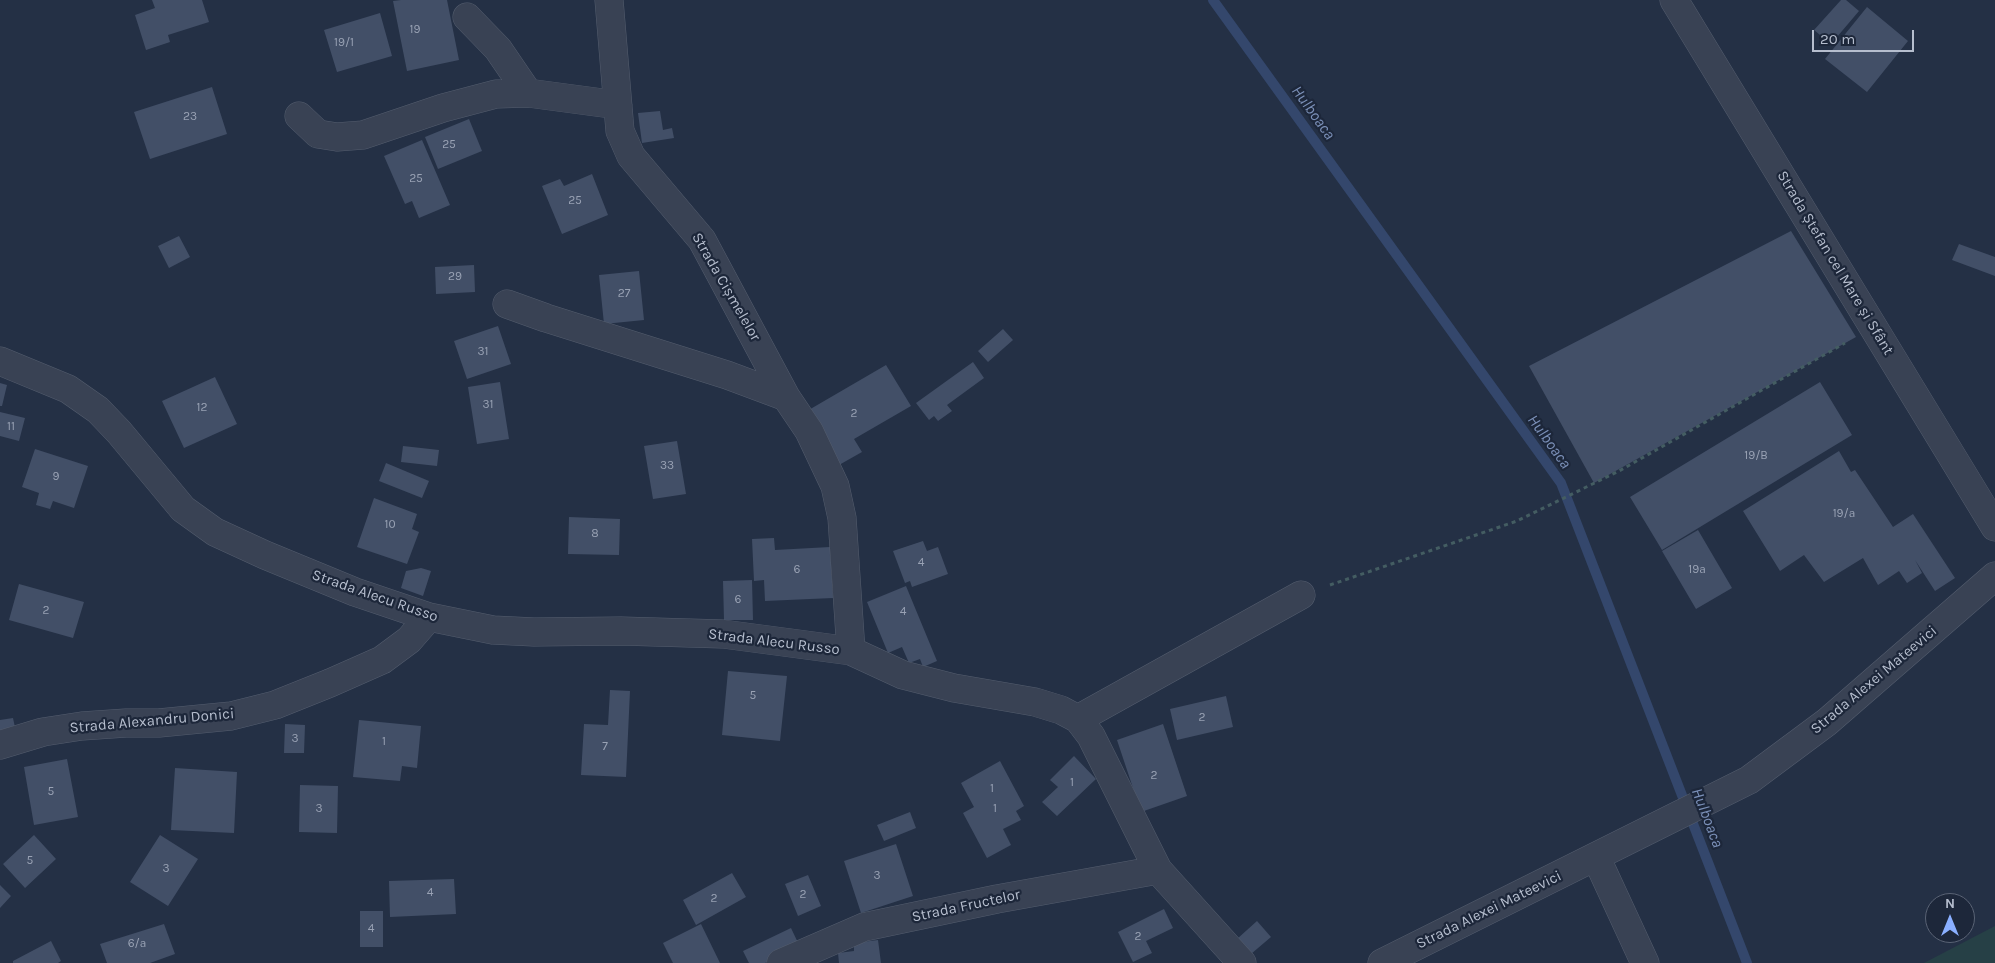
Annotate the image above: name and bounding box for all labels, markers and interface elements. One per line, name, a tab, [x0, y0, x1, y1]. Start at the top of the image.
scale bar	[1815, 20, 1918, 52]
house number: 19	[410, 23, 420, 37]
text: 20 m	[1820, 30, 1855, 48]
house number: 19/1	[334, 36, 354, 50]
water label: Hulboaca	[1287, 82, 1339, 144]
house number: 23	[183, 110, 197, 124]
house number: 25	[442, 138, 456, 152]
street label: Strada Ștefan cel Mare și Sfânt	[1773, 168, 1897, 358]
house number: 25	[409, 172, 423, 186]
house number: 25	[568, 194, 582, 208]
street label: Strada Cișmelelor	[688, 230, 764, 344]
house number: 29	[448, 270, 462, 284]
house number: 27	[618, 287, 630, 301]
house number: 31	[477, 345, 489, 359]
house number: 31	[482, 398, 494, 412]
house number: 12	[197, 401, 207, 415]
house number: 2	[851, 407, 857, 421]
water label: Hulboaca	[1523, 411, 1575, 473]
house number: 11	[7, 420, 15, 434]
house number: 19/B	[1744, 449, 1768, 463]
house number: 33	[660, 459, 674, 473]
house number: 9	[53, 470, 59, 484]
house number: 19/a	[1833, 507, 1855, 521]
house number: 10	[384, 518, 396, 532]
house number: 8	[591, 527, 599, 541]
house number: 4	[918, 556, 924, 570]
house number: 6	[794, 563, 800, 577]
house number: 19a	[1688, 563, 1706, 577]
street label: Strada Alecu Russo	[310, 566, 440, 626]
house number: 6	[735, 593, 741, 607]
house number: 2	[43, 604, 49, 618]
house number: 4	[900, 605, 906, 619]
street label: Strada Alexei Mateevici	[1807, 622, 1941, 738]
street label: Strada Alecu Russo	[707, 625, 841, 659]
house number: 5	[750, 689, 756, 703]
street label: Strada Alexandru Donici	[69, 705, 235, 737]
house number: 2	[1199, 711, 1205, 725]
house number: 3	[291, 732, 299, 746]
house number: 1	[382, 735, 386, 749]
house number: 7	[602, 740, 608, 754]
house number: 2	[1151, 769, 1157, 783]
house number: 1	[1070, 776, 1074, 790]
house number: 1	[990, 782, 994, 796]
house number: 5	[48, 785, 54, 799]
water label: Hulboaca	[1687, 786, 1727, 850]
house number: 3	[315, 802, 323, 816]
house number: 1	[993, 802, 997, 816]
house number: 5	[27, 854, 33, 868]
house number: 3	[162, 862, 170, 876]
street label: Strada Alexei Mateevici	[1413, 867, 1565, 953]
house number: 3	[873, 869, 881, 883]
house number: 4	[427, 886, 433, 900]
street label: Strada Fructelor	[910, 886, 1022, 926]
house number: 2	[800, 888, 806, 902]
house number: 2	[711, 892, 717, 906]
north arrow	[1925, 893, 1975, 943]
text: N	[1945, 895, 1955, 912]
house number: 4	[368, 922, 374, 936]
house number: 2	[1135, 930, 1141, 944]
house number: 6/a	[128, 937, 146, 951]

